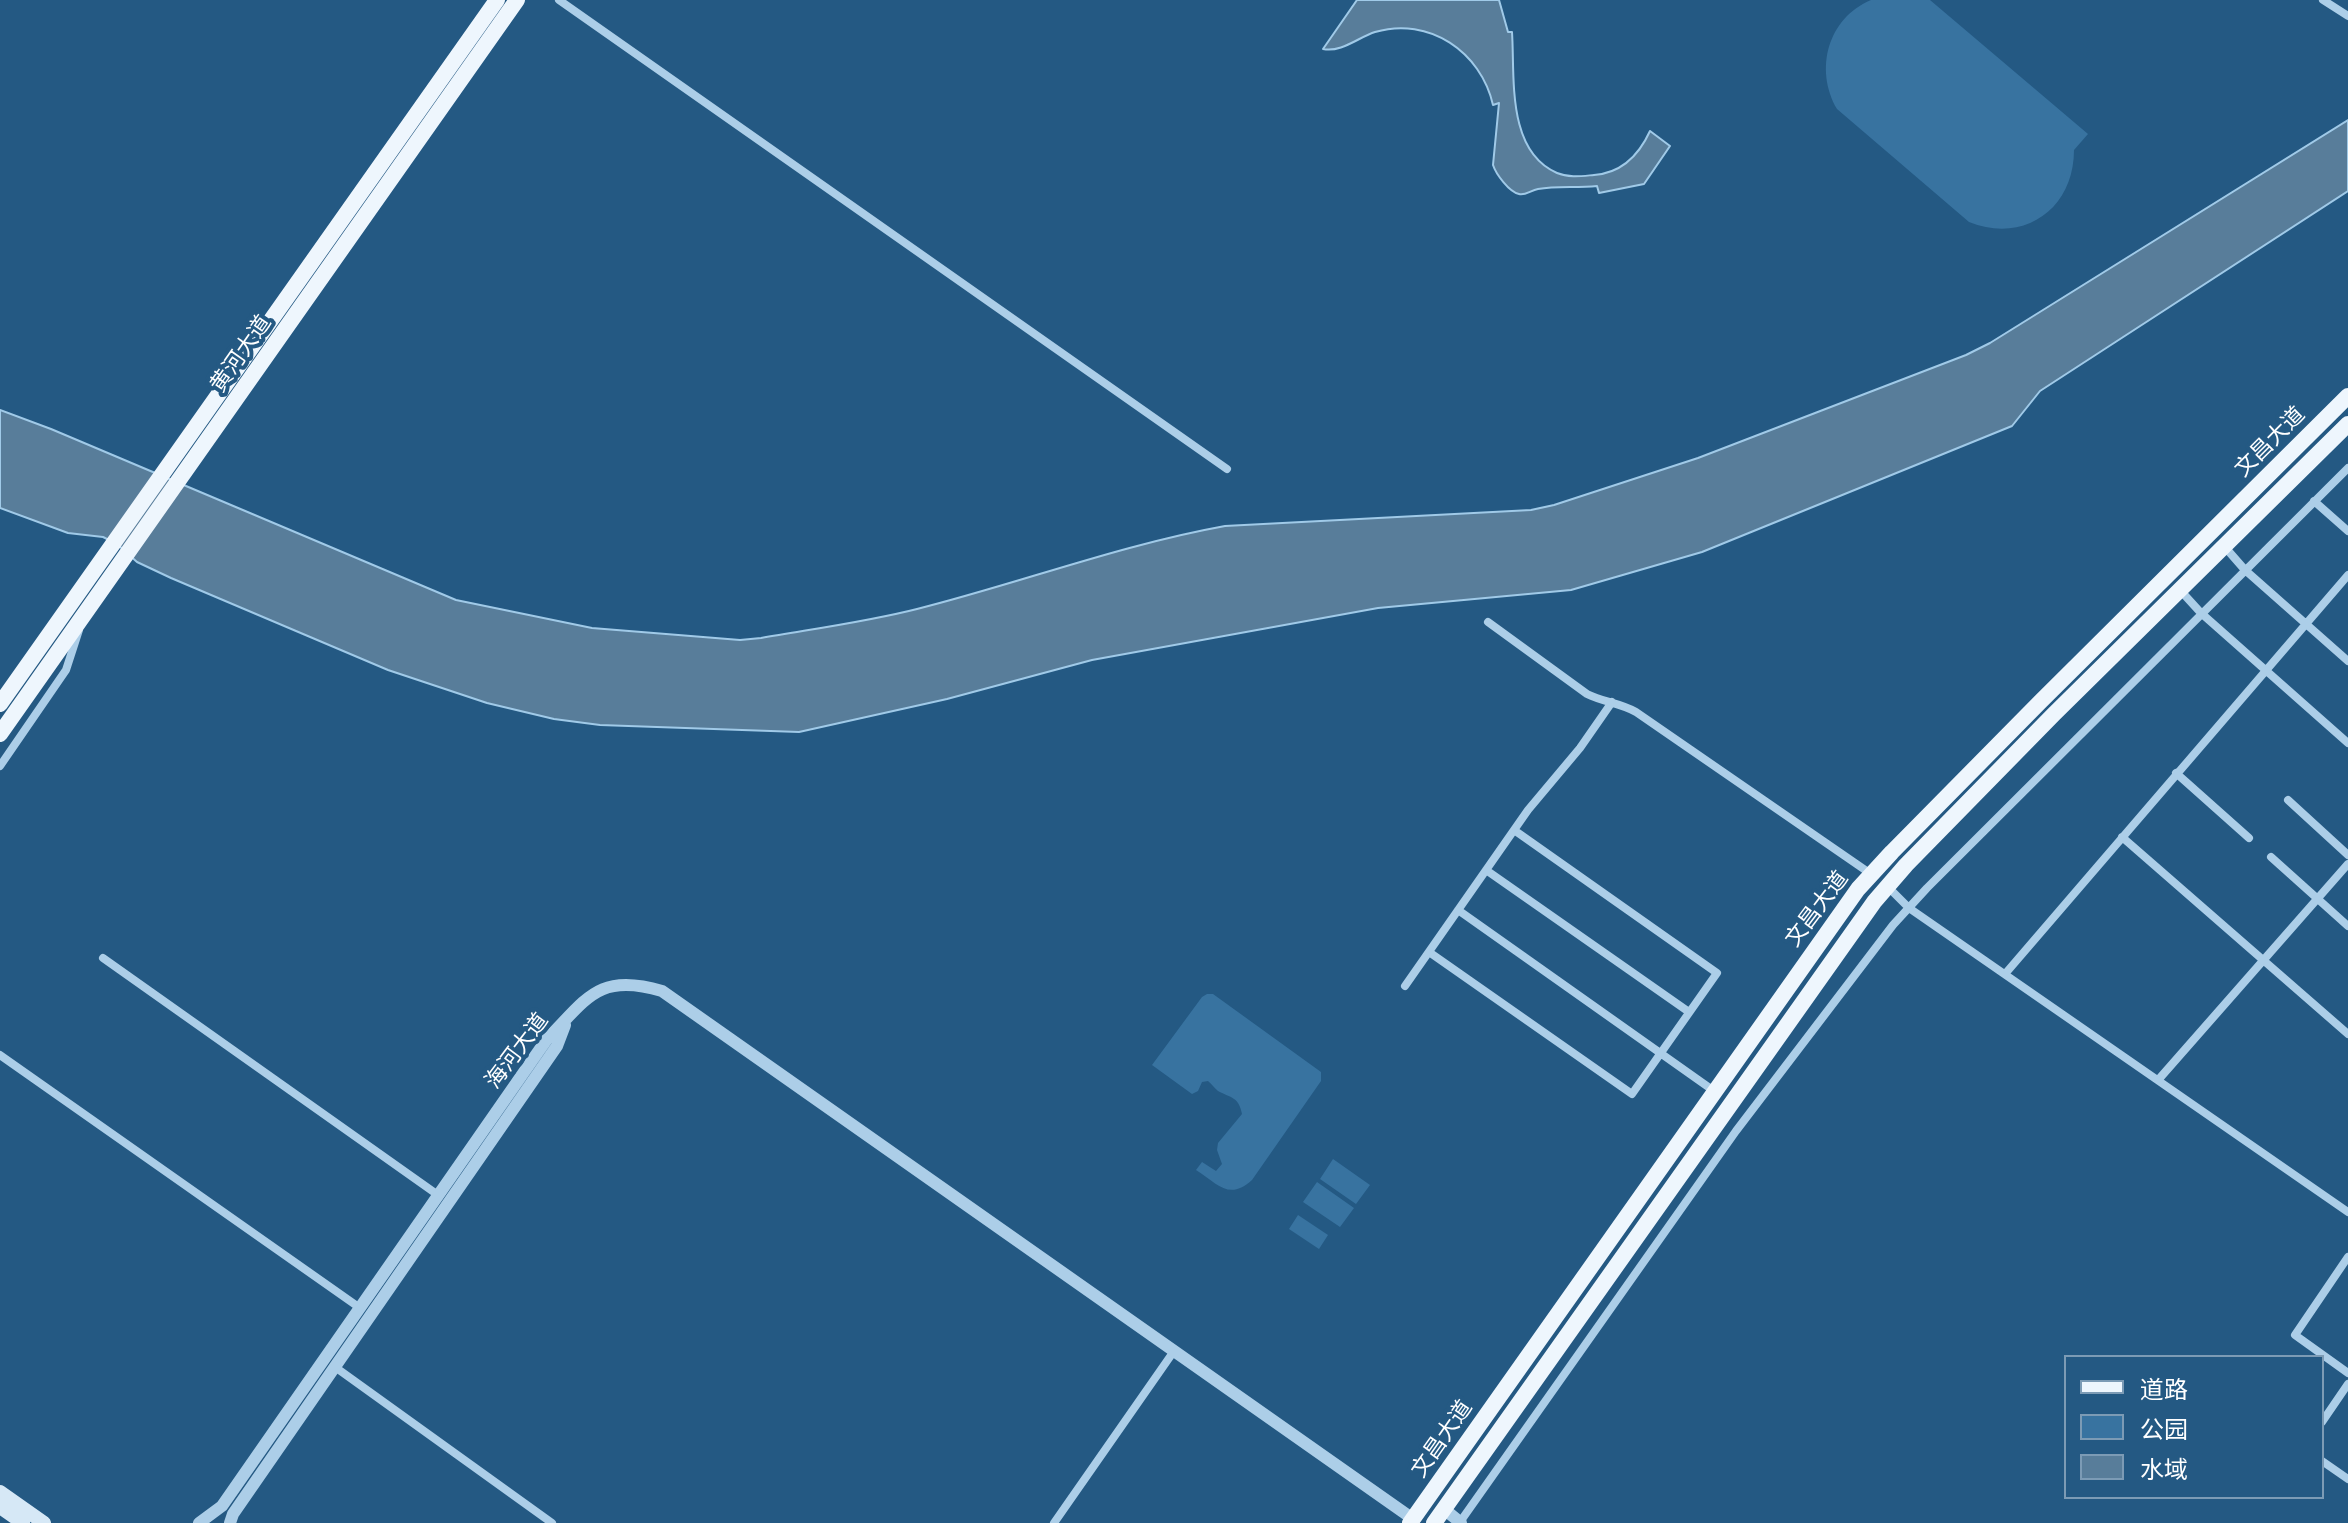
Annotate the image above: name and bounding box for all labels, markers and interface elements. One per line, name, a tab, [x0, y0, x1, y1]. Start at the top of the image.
street label: 黄河大道	[205, 310, 277, 398]
street label: 文昌大道	[2230, 402, 2310, 482]
street label: 文昌大道	[1780, 866, 1854, 952]
street label: 海河大道	[480, 1008, 554, 1094]
legend	[2064, 1355, 2324, 1499]
text: 道路	[2140, 1375, 2188, 1404]
street label: 文昌大道	[1406, 1395, 1478, 1483]
text: 公园	[2140, 1415, 2188, 1444]
text: 水域	[2140, 1455, 2188, 1484]

